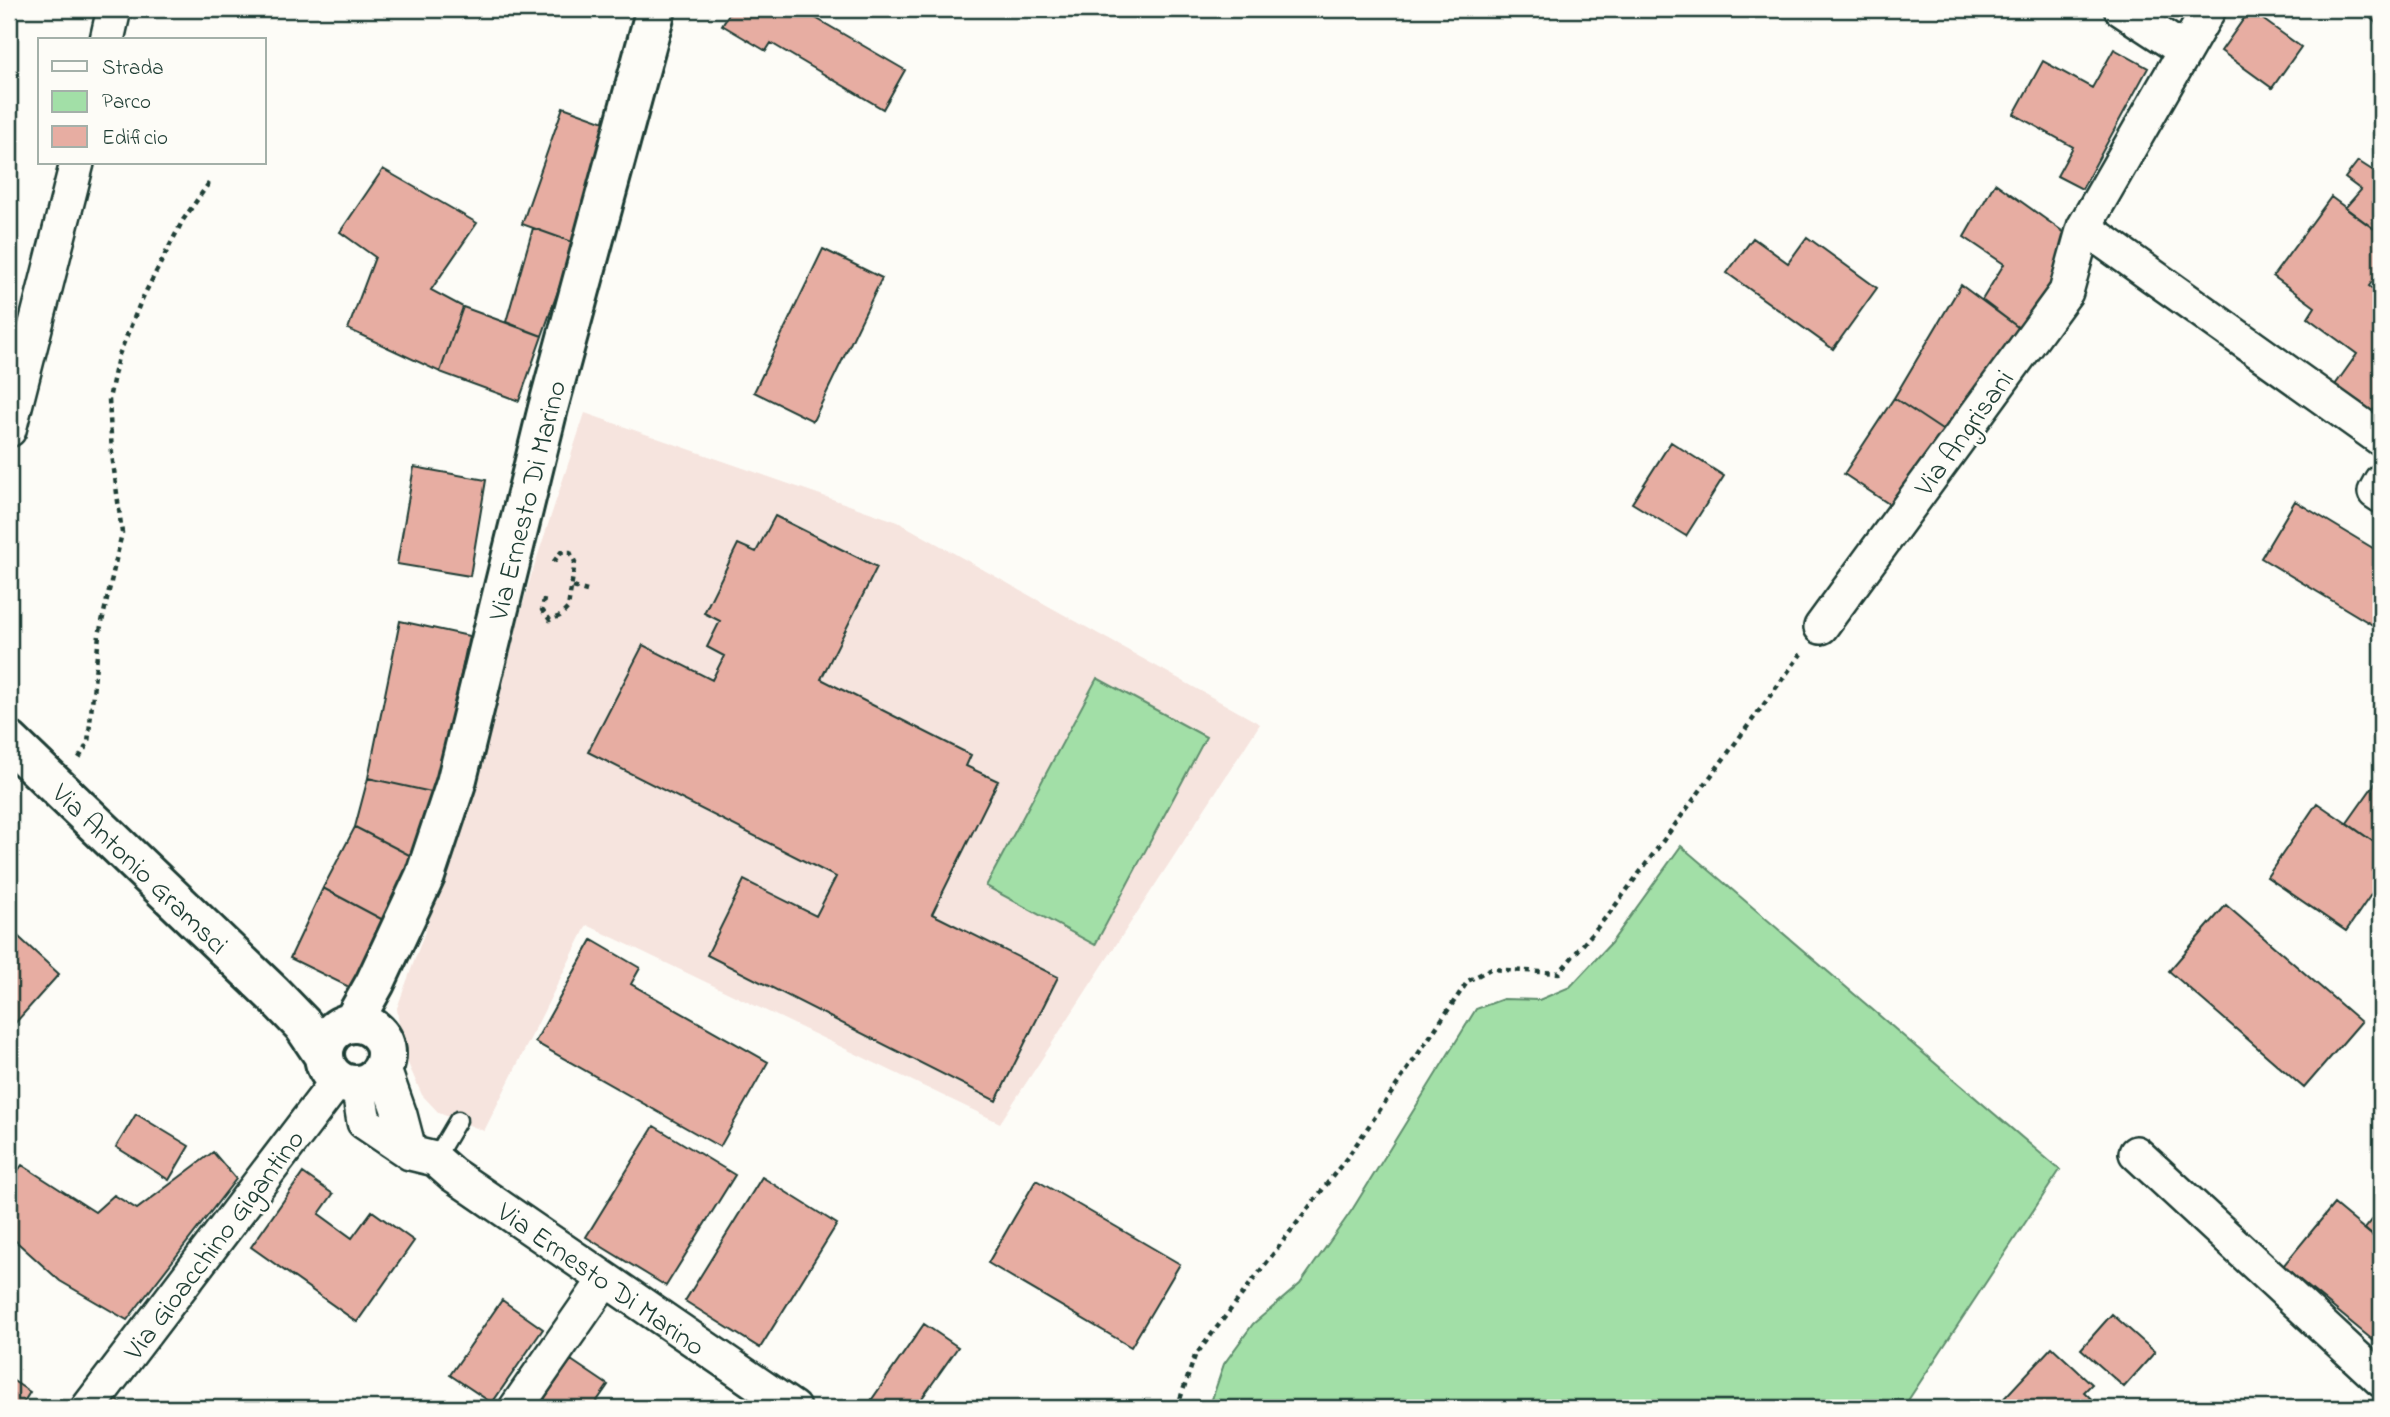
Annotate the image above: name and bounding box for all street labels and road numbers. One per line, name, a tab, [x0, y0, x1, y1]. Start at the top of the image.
street label: Via Angrisani	[1905, 362, 2026, 507]
street label: Via Ernesto Di Marino	[480, 377, 579, 626]
street label: Via Antonio Gramsci	[40, 775, 236, 966]
street label: Via Gioacchino Gigantino	[115, 1122, 316, 1371]
street label: Via Ernesto Di Marino	[487, 1193, 712, 1368]

